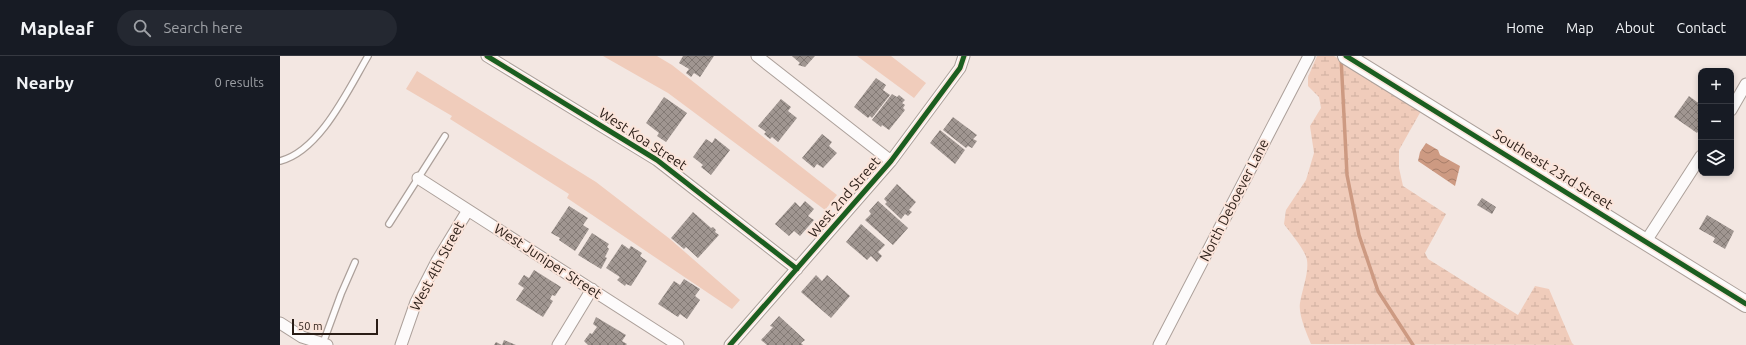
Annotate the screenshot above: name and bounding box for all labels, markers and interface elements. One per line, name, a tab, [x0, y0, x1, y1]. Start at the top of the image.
search box	[117, 10, 397, 46]
text: Mapleaf	[20, 17, 93, 39]
icon: search	[131, 17, 153, 39]
text: Search here	[163, 19, 243, 36]
text: Home	[1506, 20, 1544, 36]
text: Map	[1566, 20, 1594, 36]
text: About	[1616, 20, 1655, 36]
text: Contact	[1677, 20, 1726, 36]
map controls	[1698, 68, 1734, 176]
button: +	[1698, 68, 1734, 104]
text: Nearby	[16, 73, 74, 92]
text: 0 results	[214, 75, 264, 89]
button: −	[1698, 104, 1734, 140]
street label: West Koa Street	[596, 105, 690, 174]
street label: Southeast 23rd Street	[1490, 126, 1616, 213]
street label: North Deboever Lane	[1196, 136, 1272, 264]
button: layers	[1698, 140, 1734, 176]
street label: West 2nd Street	[805, 153, 884, 241]
street label: West 4th Street	[407, 218, 468, 313]
street label: West Juniper Street	[491, 220, 605, 302]
scale bar	[292, 317, 378, 336]
text: 50 m	[298, 320, 322, 332]

